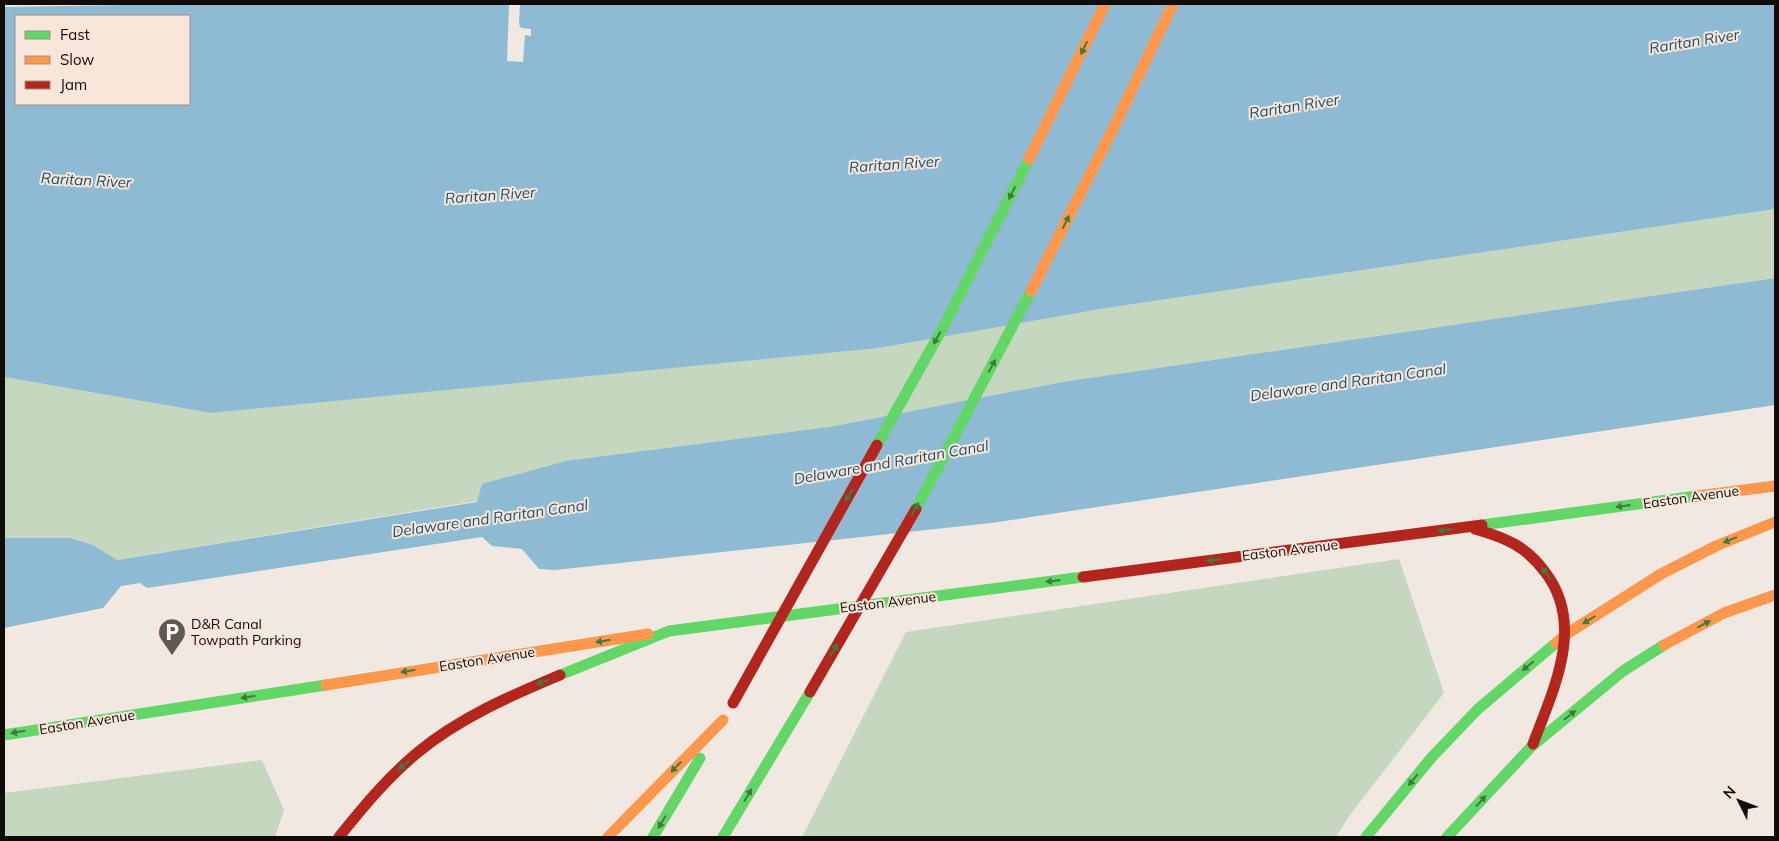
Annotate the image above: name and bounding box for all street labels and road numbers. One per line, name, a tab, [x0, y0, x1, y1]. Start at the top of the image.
street label: Easton Avenue	[1642, 481, 1740, 513]
street label: Easton Avenue	[1241, 535, 1339, 565]
street label: Easton Avenue	[839, 587, 937, 617]
street label: Easton Avenue	[438, 643, 536, 675]
street label: Easton Avenue	[38, 706, 136, 738]

